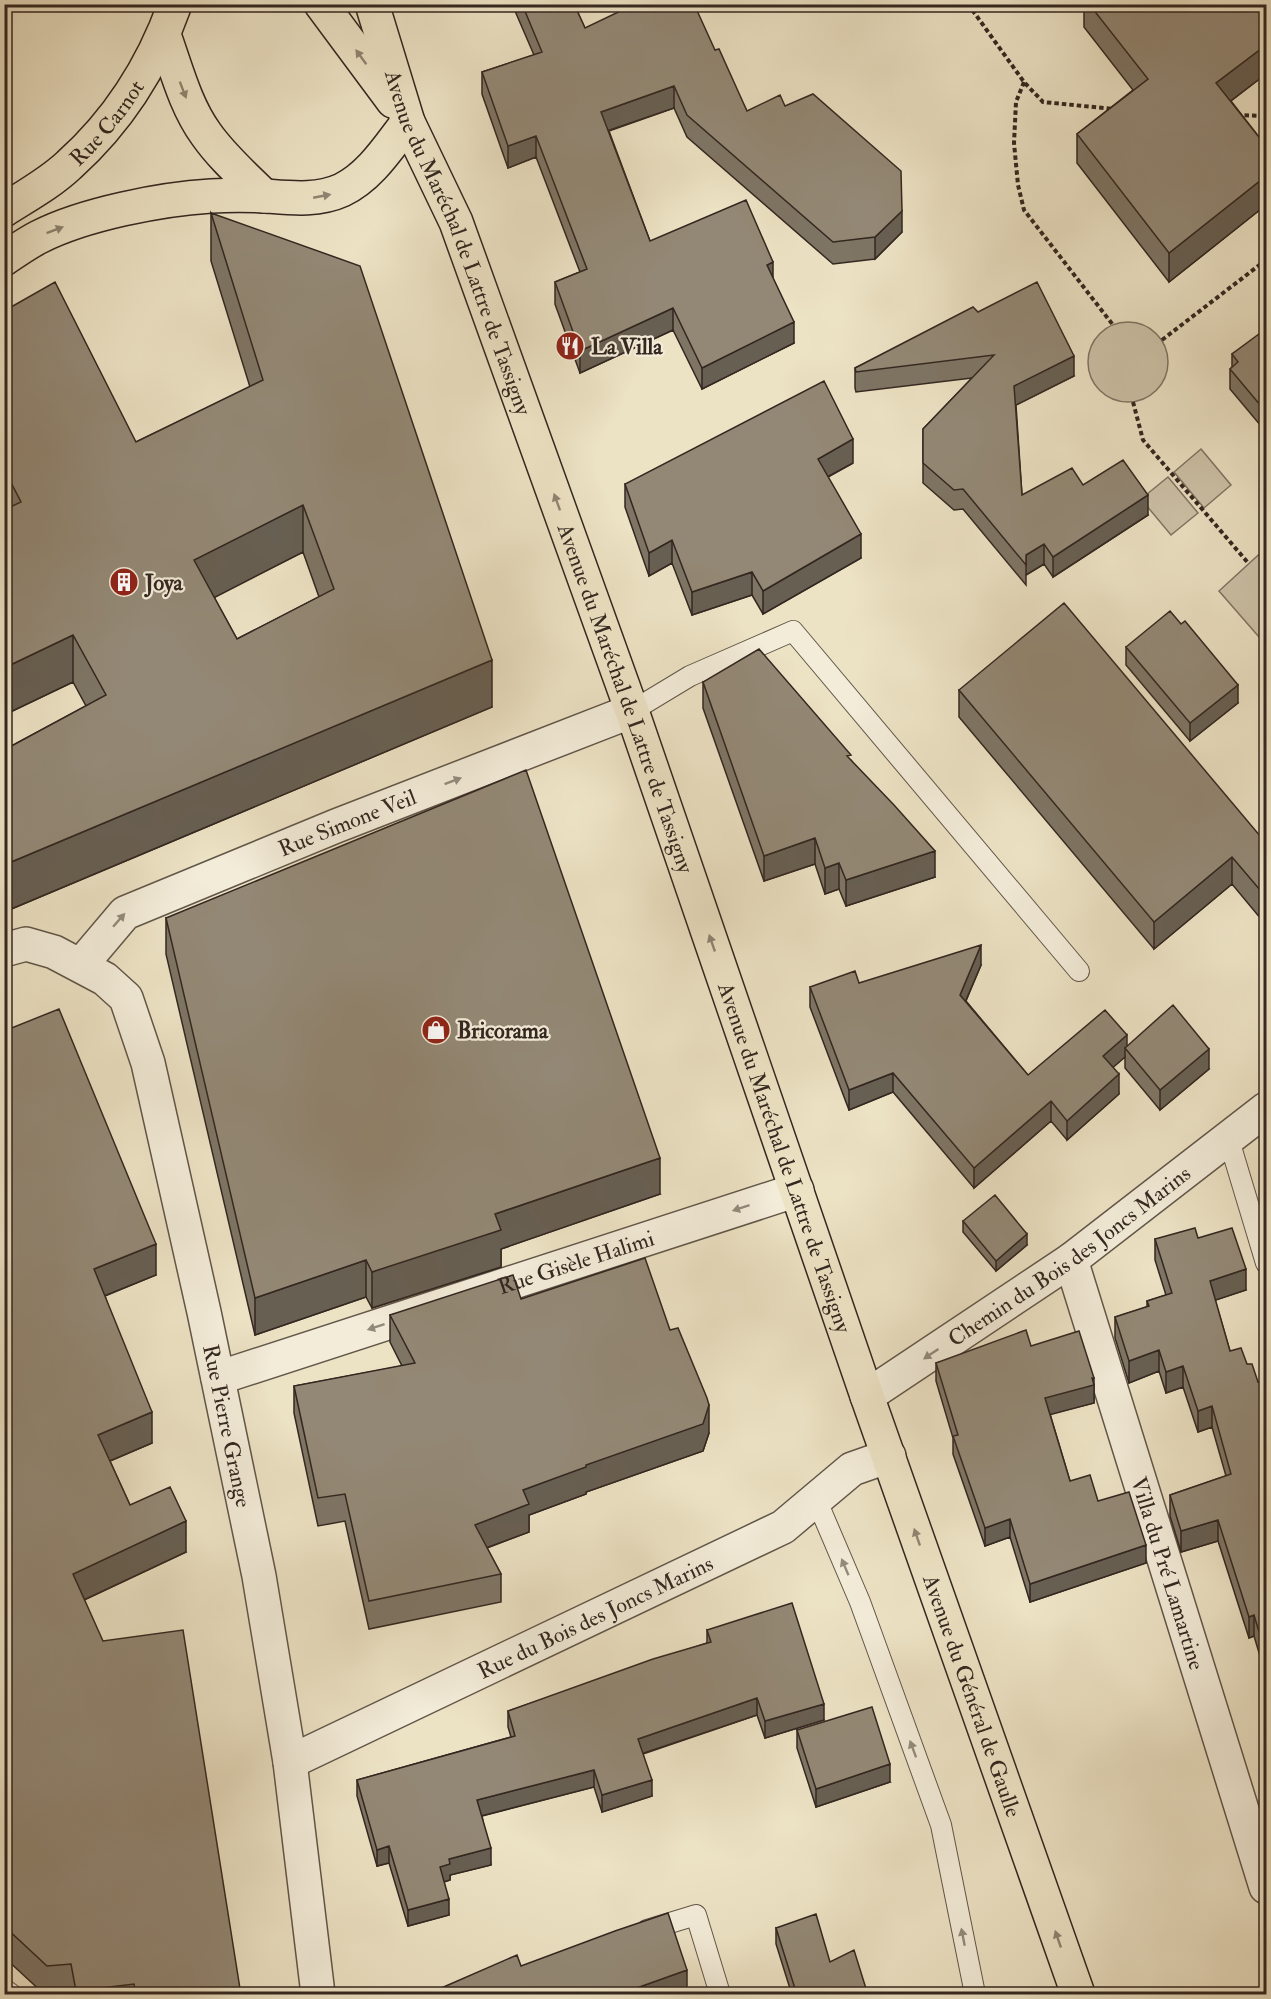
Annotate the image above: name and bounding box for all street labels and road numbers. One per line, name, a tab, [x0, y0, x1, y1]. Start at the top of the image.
street label: Avenue du Maréchal de Lattre de Tassigny	[378, 66, 537, 419]
street label: Rue Carnot	[64, 75, 151, 172]
street label: Avenue du Maréchal de Lattre de Tassigny	[550, 519, 700, 877]
street label: Rue Simone Veil	[274, 783, 421, 863]
street label: Avenue du Maréchal de Lattre de Tassigny	[711, 978, 857, 1337]
street label: Chemin du Bois des Joncs Marins	[943, 1160, 1196, 1353]
street label: Rue Gisèle Halimi	[494, 1224, 658, 1301]
street label: Rue Pierre Grange	[196, 1342, 257, 1510]
street label: Villa du Pré Lamartine	[1124, 1474, 1211, 1673]
street label: Rue du Bois des Joncs Marins	[473, 1549, 718, 1685]
street label: Avenue du Général de Gaulle	[916, 1570, 1027, 1821]

